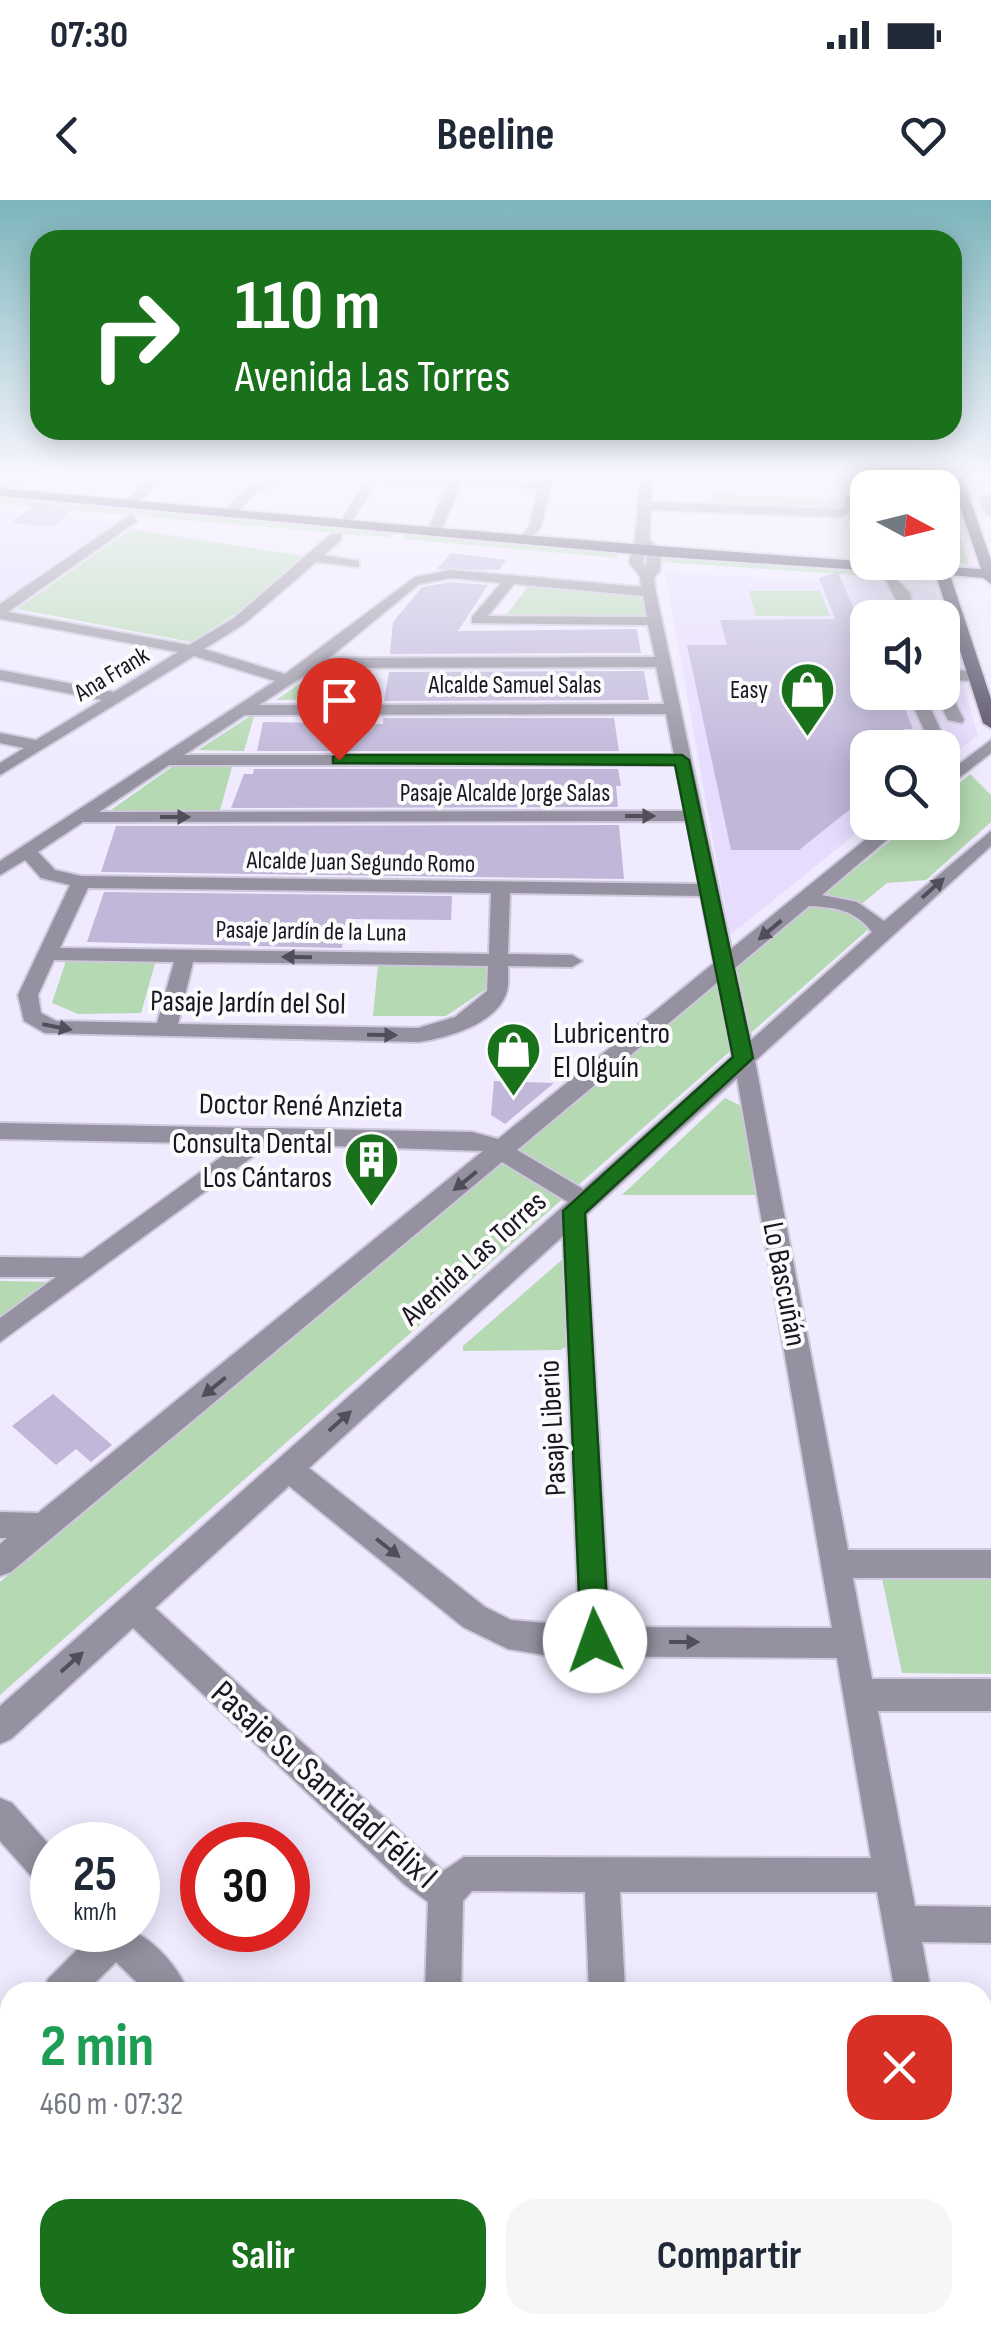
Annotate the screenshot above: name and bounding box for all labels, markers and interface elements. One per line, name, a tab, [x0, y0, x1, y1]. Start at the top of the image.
text: 07:30	[50, 13, 128, 58]
icon: back	[40, 108, 95, 163]
text: Beeline	[437, 108, 554, 163]
icon: heart	[896, 108, 951, 163]
text: 110 m	[235, 265, 381, 349]
icon: right	[70, 270, 200, 400]
text: Avenida Las Torres	[235, 350, 510, 405]
north arrow	[850, 470, 960, 580]
map controls	[850, 470, 960, 840]
button: sound	[850, 600, 960, 710]
street label: Ana Frank	[68, 640, 155, 709]
pin	[297, 658, 382, 761]
shop icon: Easy	[777, 659, 837, 738]
street label: Alcalde Samuel Salas	[427, 670, 602, 701]
icon: arrive	[312, 673, 367, 728]
place label: Easy	[730, 675, 768, 706]
button: search	[850, 730, 960, 840]
street label: Pasaje Alcalde Jorge Salas	[400, 778, 610, 809]
one-way arrow	[625, 808, 657, 824]
one-way arrow	[160, 809, 192, 825]
street label: Alcalde Juan Segundo Romo	[245, 845, 476, 880]
one-way arrow	[920, 878, 945, 900]
street label: Pasaje Jardín de la Luna	[215, 914, 407, 949]
one-way arrow	[758, 918, 783, 940]
one-way arrow	[281, 949, 313, 965]
street label: Pasaje Jardín del Sol	[150, 983, 346, 1023]
place label: Lubricentro El Olguín	[553, 1016, 670, 1086]
one-way arrow	[42, 1019, 73, 1035]
shop icon: Lubricentro El Olguín	[484, 1020, 544, 1099]
one-way arrow	[366, 1027, 398, 1043]
street label: Doctor René Anzieta	[199, 1086, 403, 1126]
place label: Consulta Dental Los Cántaros	[172, 1126, 332, 1196]
building icon: Consulta Dental Los Cántaros	[341, 1130, 401, 1209]
one-way arrow	[453, 1170, 478, 1191]
street label: Avenida Las Torres	[393, 1184, 554, 1334]
street label: Lo Bascuñán	[754, 1219, 814, 1349]
street label: Pasaje Liberio	[531, 1359, 575, 1497]
one-way arrow	[201, 1376, 226, 1397]
one-way arrow	[327, 1411, 352, 1433]
one-way arrow	[375, 1537, 400, 1558]
position arrow	[543, 1589, 647, 1693]
one-way arrow	[668, 1634, 700, 1650]
one-way arrow	[59, 1652, 84, 1674]
street label: Pasaje Su Santidad Félix I	[202, 1672, 446, 1898]
speed limit sign: 30	[180, 1822, 310, 1952]
text: 25	[73, 1845, 117, 1905]
text: km/h	[73, 1897, 117, 1928]
text: 2 min	[40, 2011, 154, 2083]
button: close	[847, 2015, 952, 2120]
text: 460 m · 07:32	[40, 2085, 183, 2124]
button: Salir	[40, 2199, 486, 2314]
button: Compartir	[506, 2199, 952, 2314]

